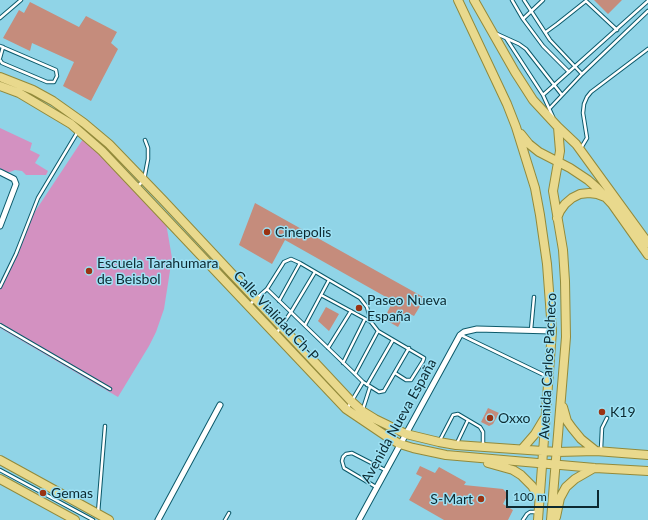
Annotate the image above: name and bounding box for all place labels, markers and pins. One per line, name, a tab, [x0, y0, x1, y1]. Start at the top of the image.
place label: Cinepolis	[275, 224, 331, 240]
marker: Cinepolis	[262, 227, 272, 237]
place label: Escuela Tarahumara de Beisbol	[97, 255, 218, 288]
marker: Escuela Tarahumara de Beisbol	[84, 266, 94, 276]
place label: Paseo Nueva España	[367, 292, 447, 324]
marker: Paseo Nueva España	[354, 303, 364, 313]
place label: K19	[610, 404, 636, 420]
marker: K19	[597, 407, 607, 417]
place label: Oxxo	[498, 410, 531, 426]
marker: Oxxo	[485, 413, 495, 423]
place label: Gemas	[51, 485, 93, 501]
marker: Gemas	[38, 488, 48, 498]
place label: S-Mart	[430, 491, 473, 507]
marker: S-Mart	[476, 494, 486, 504]

